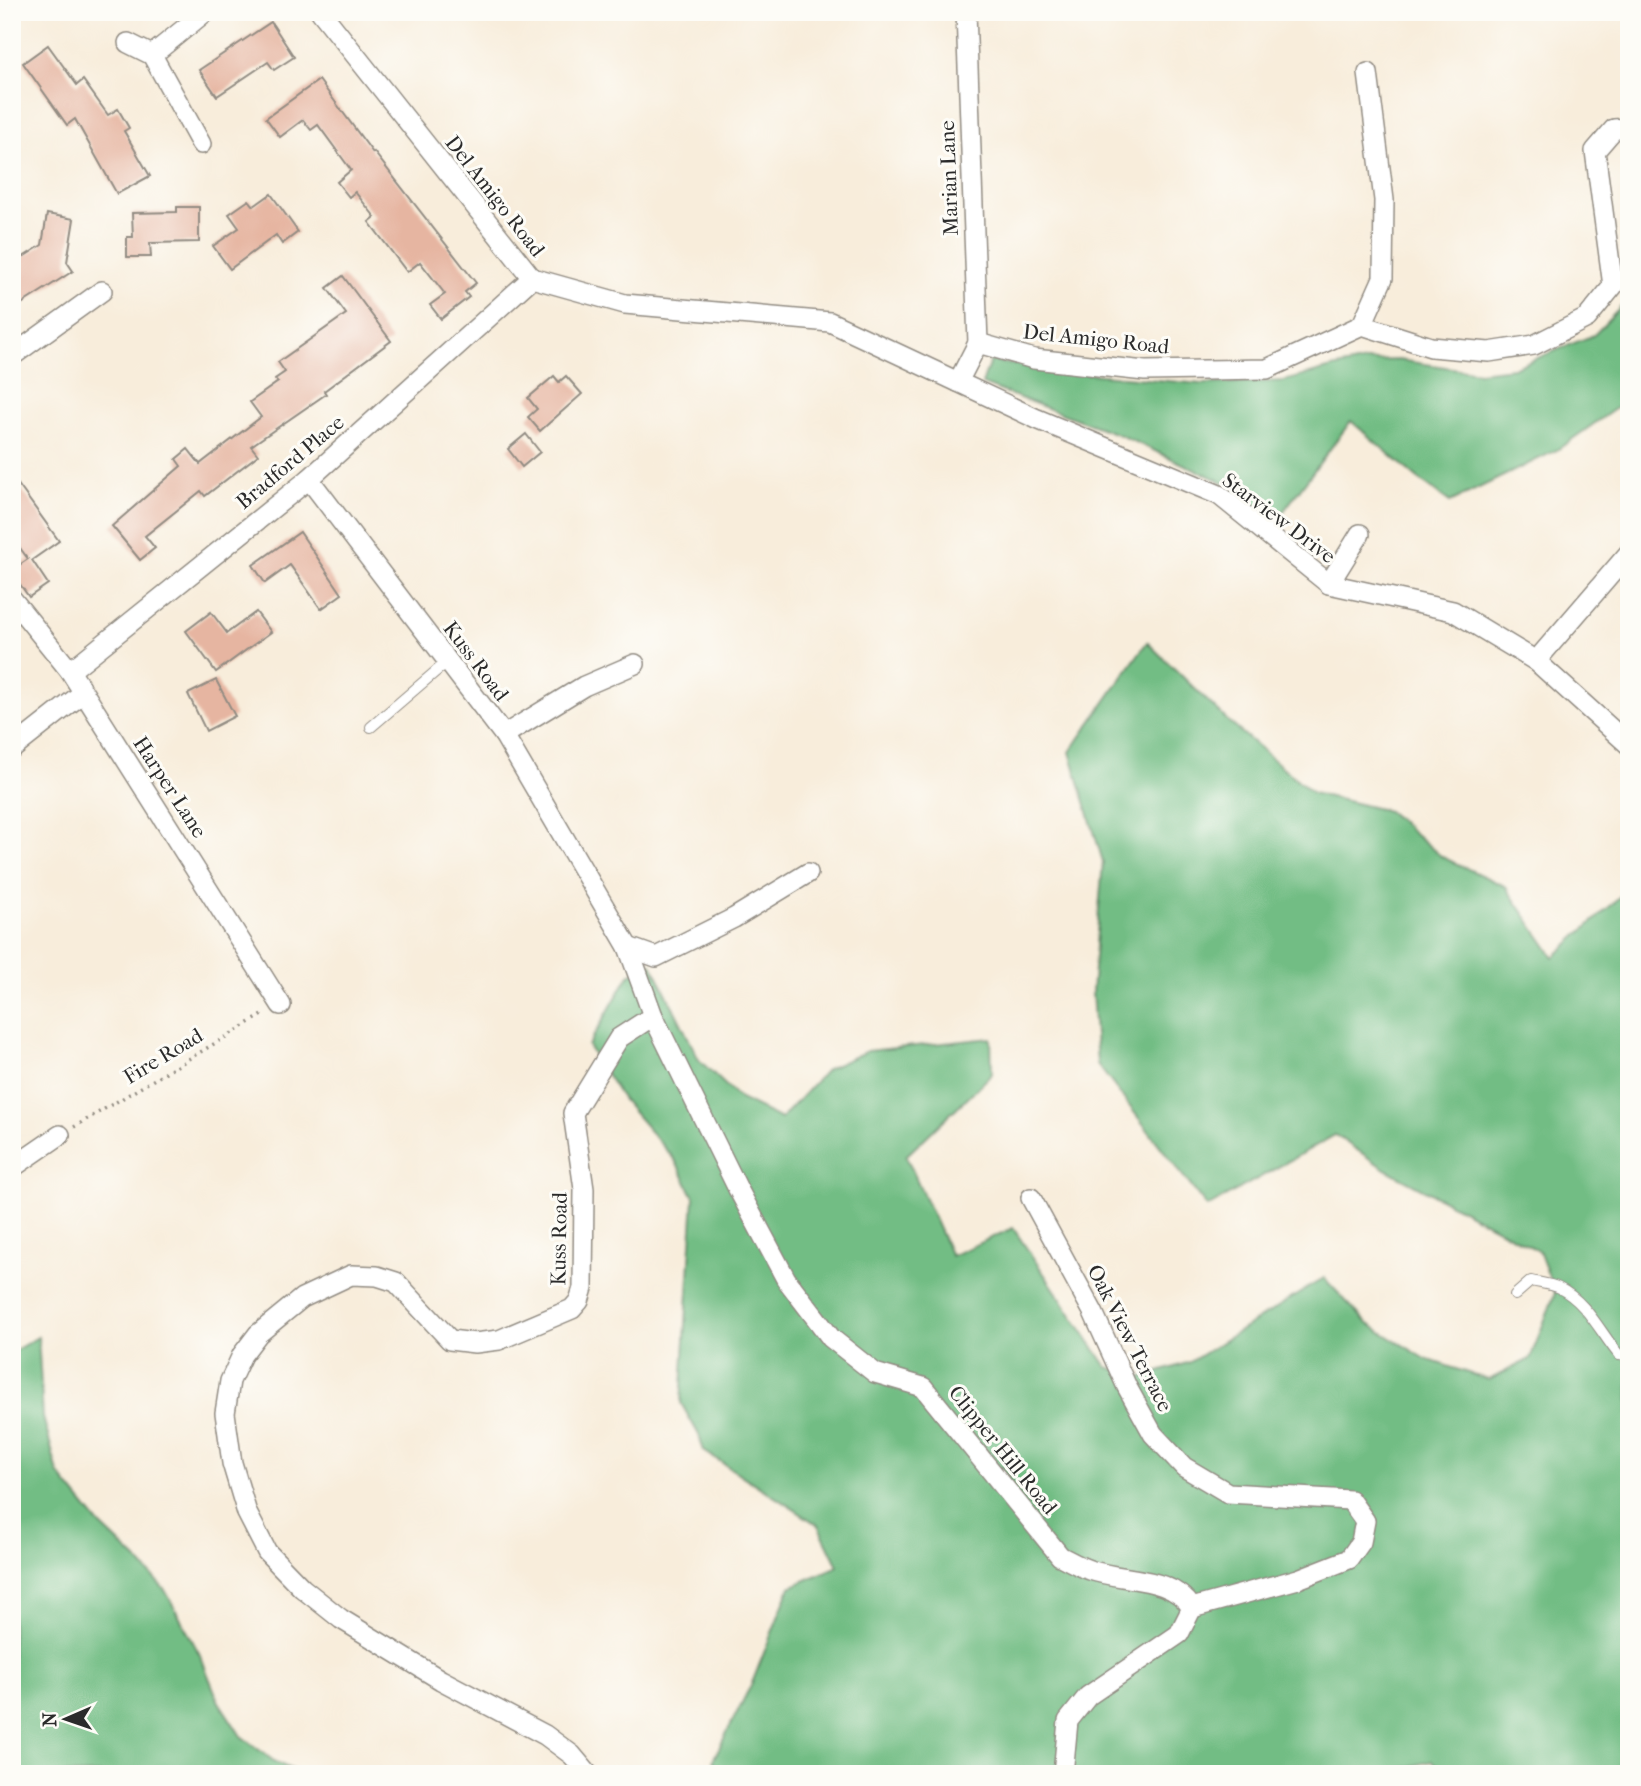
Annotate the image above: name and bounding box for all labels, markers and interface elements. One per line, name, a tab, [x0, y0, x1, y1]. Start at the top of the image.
street label: Marian Lane	[935, 120, 963, 236]
street label: Del Amigo Road	[440, 131, 550, 262]
street label: Del Amigo Road	[1022, 319, 1171, 359]
street label: Bradford Place	[231, 410, 349, 514]
street label: Starview Drive	[1218, 468, 1340, 568]
street label: Kuss Road	[438, 616, 514, 706]
street label: Harper Lane	[128, 732, 212, 842]
street label: Fire Road	[119, 1023, 207, 1089]
street label: Kuss Road	[546, 1192, 572, 1286]
street label: Oak View Terrace	[1083, 1261, 1177, 1415]
street label: Clipper Hill Road	[944, 1381, 1063, 1520]
north arrow	[32, 1684, 102, 1754]
text: N	[39, 1711, 61, 1727]

